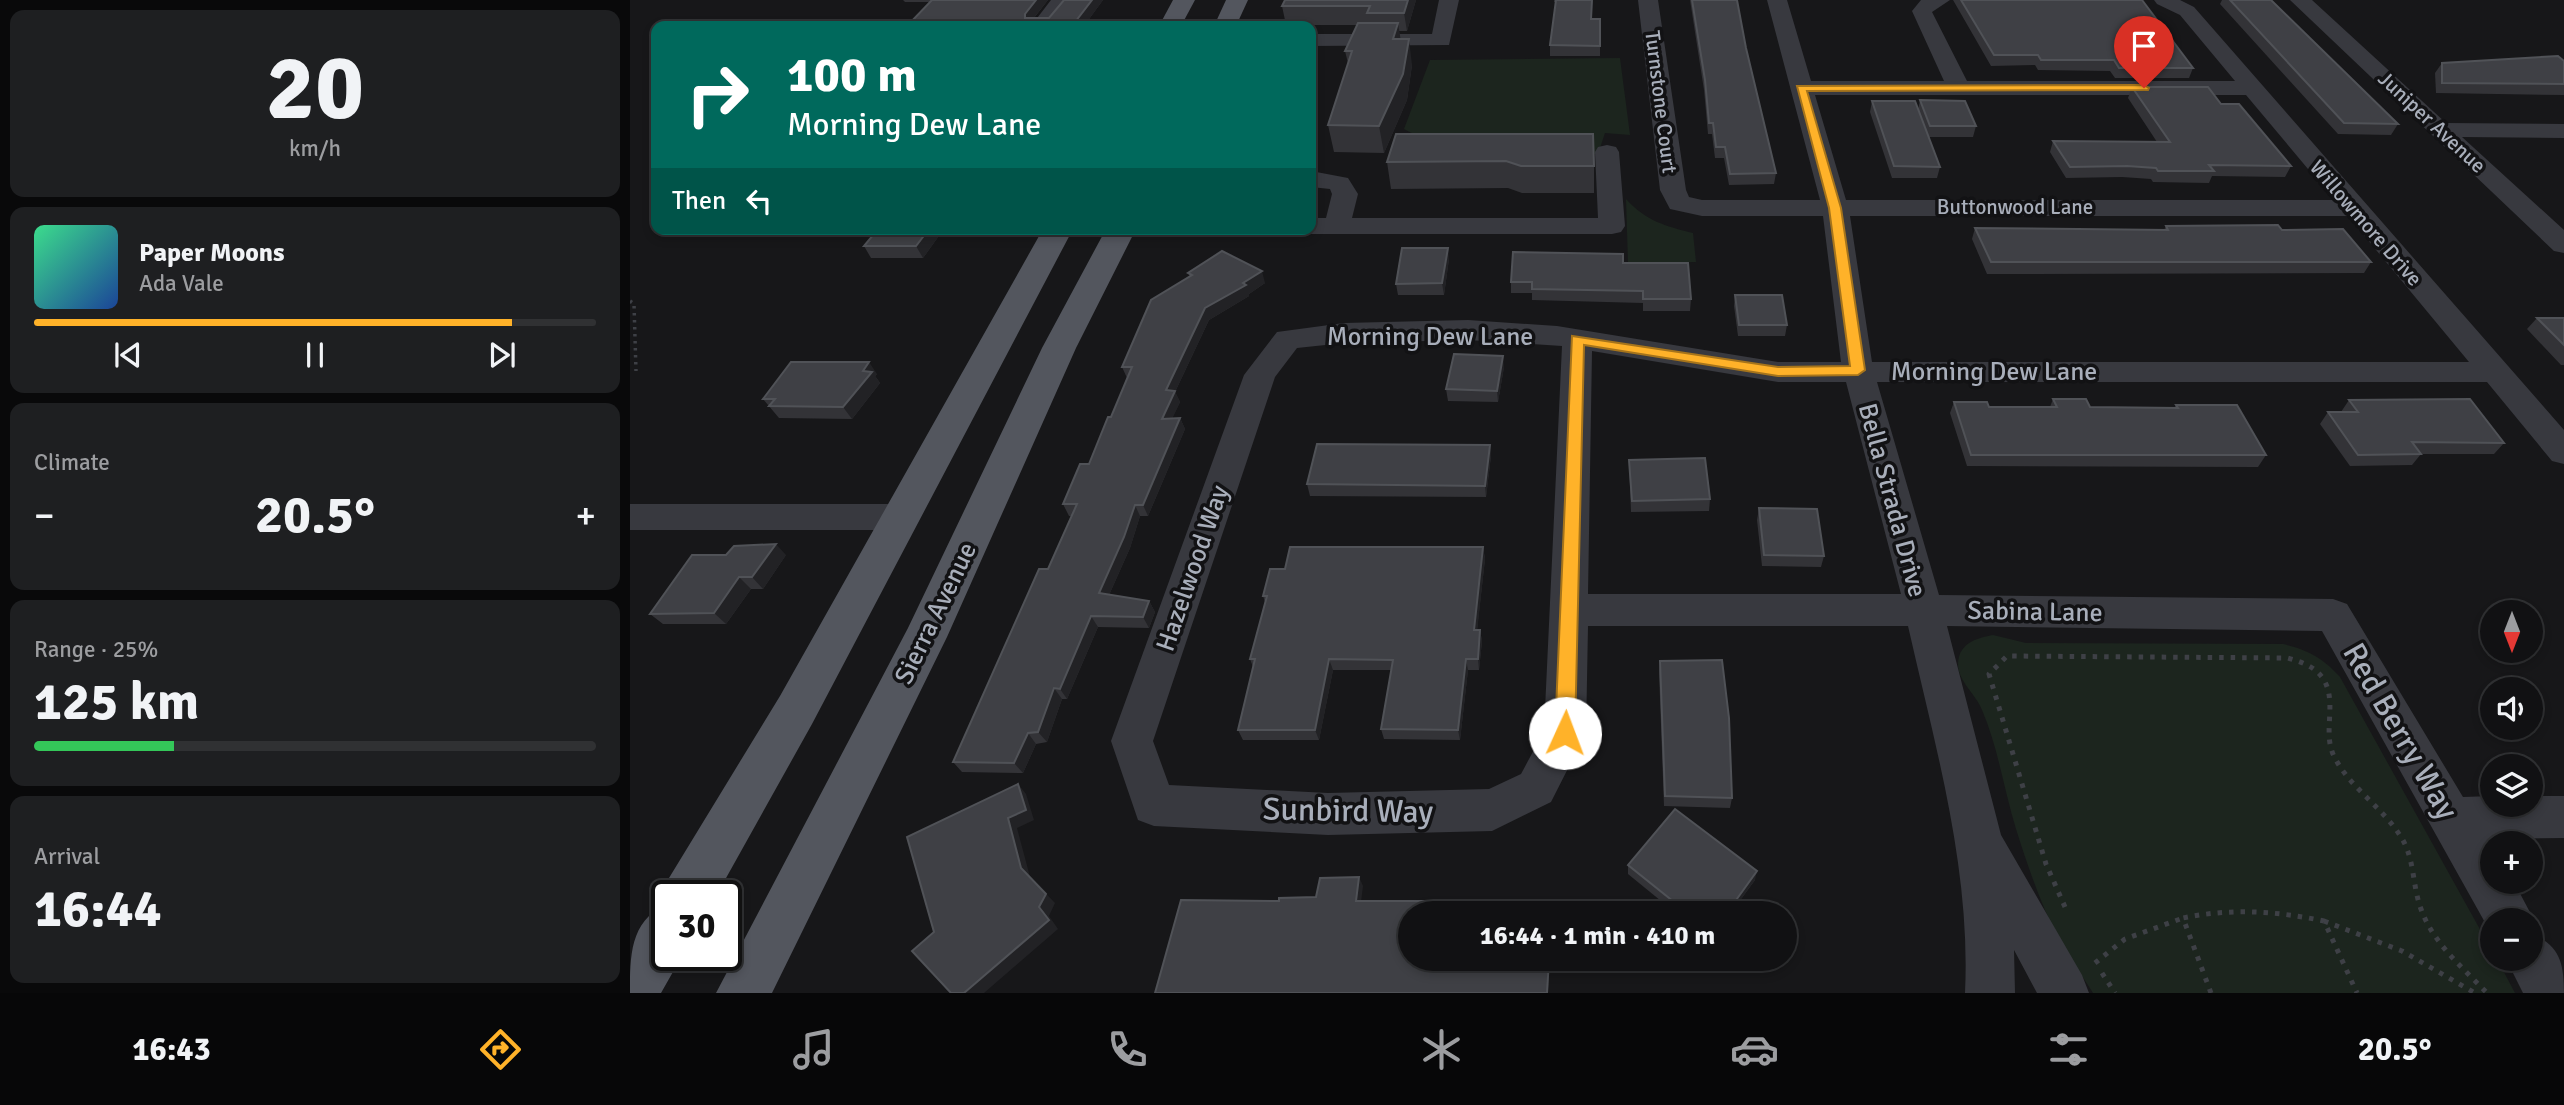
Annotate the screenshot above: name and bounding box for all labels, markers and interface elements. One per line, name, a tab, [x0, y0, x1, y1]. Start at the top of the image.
pin	[2114, 16, 2174, 88]
icon: arrive	[2125, 27, 2163, 65]
street label: Turnstone Court	[1639, 29, 1683, 175]
text: 20	[266, 32, 364, 145]
text: 100 m	[787, 45, 917, 105]
icon: right	[672, 49, 763, 140]
street label: Juniper Avenue	[2373, 66, 2491, 178]
text: Morning Dew Lane	[787, 105, 1041, 144]
text: km/h	[289, 134, 341, 163]
street label: Willowmore Drive	[2304, 155, 2428, 291]
icon: left	[740, 182, 778, 220]
text: Then	[672, 185, 726, 217]
street label: Buttonwood Lane	[1937, 194, 2093, 220]
text: Paper Moons	[139, 237, 285, 269]
text: Ada Vale	[139, 269, 224, 298]
street label: Morning Dew Lane	[1327, 321, 1533, 353]
icon: previous	[109, 336, 147, 374]
icon: pause	[296, 336, 334, 374]
icon: next	[483, 336, 521, 374]
street label: Morning Dew Lane	[1891, 356, 2097, 388]
street label: Bella Strada Drive	[1851, 400, 1933, 601]
text: Climate	[34, 448, 110, 477]
street label: Hazelwood Way	[1150, 481, 1236, 656]
text: 20.5°	[255, 483, 375, 547]
text: −	[34, 492, 55, 539]
text: +	[575, 492, 596, 539]
street label: Sierra Avenue	[888, 537, 984, 690]
street label: Sabina Lane	[1967, 595, 2103, 629]
north arrow	[2480, 600, 2543, 663]
map controls	[2480, 600, 2543, 971]
text: Range · 25%	[34, 635, 158, 664]
street label: Red Berry Way	[2334, 636, 2467, 826]
text: 125 km	[34, 670, 199, 734]
button: sound	[2480, 677, 2543, 740]
position arrow	[1528, 696, 1602, 770]
button: layers	[2480, 754, 2543, 817]
street label: Sunbird Way	[1262, 790, 1434, 831]
button: +	[2480, 831, 2543, 894]
text: Arrival	[34, 842, 100, 871]
text: 16:44	[34, 877, 162, 941]
speed limit sign: 30	[651, 880, 742, 971]
button: −	[2480, 908, 2543, 971]
text: 16:44 · 1 min · 410 m	[1480, 920, 1715, 952]
icon: directions	[476, 1025, 525, 1074]
icon: music	[789, 1025, 838, 1074]
icon: phone	[1103, 1025, 1152, 1074]
icon: climate	[1417, 1025, 1466, 1074]
icon: car	[1730, 1025, 1779, 1074]
icon: filters	[2044, 1025, 2093, 1074]
text: 16:43	[132, 1030, 211, 1069]
text: 20.5°	[2358, 1030, 2432, 1069]

